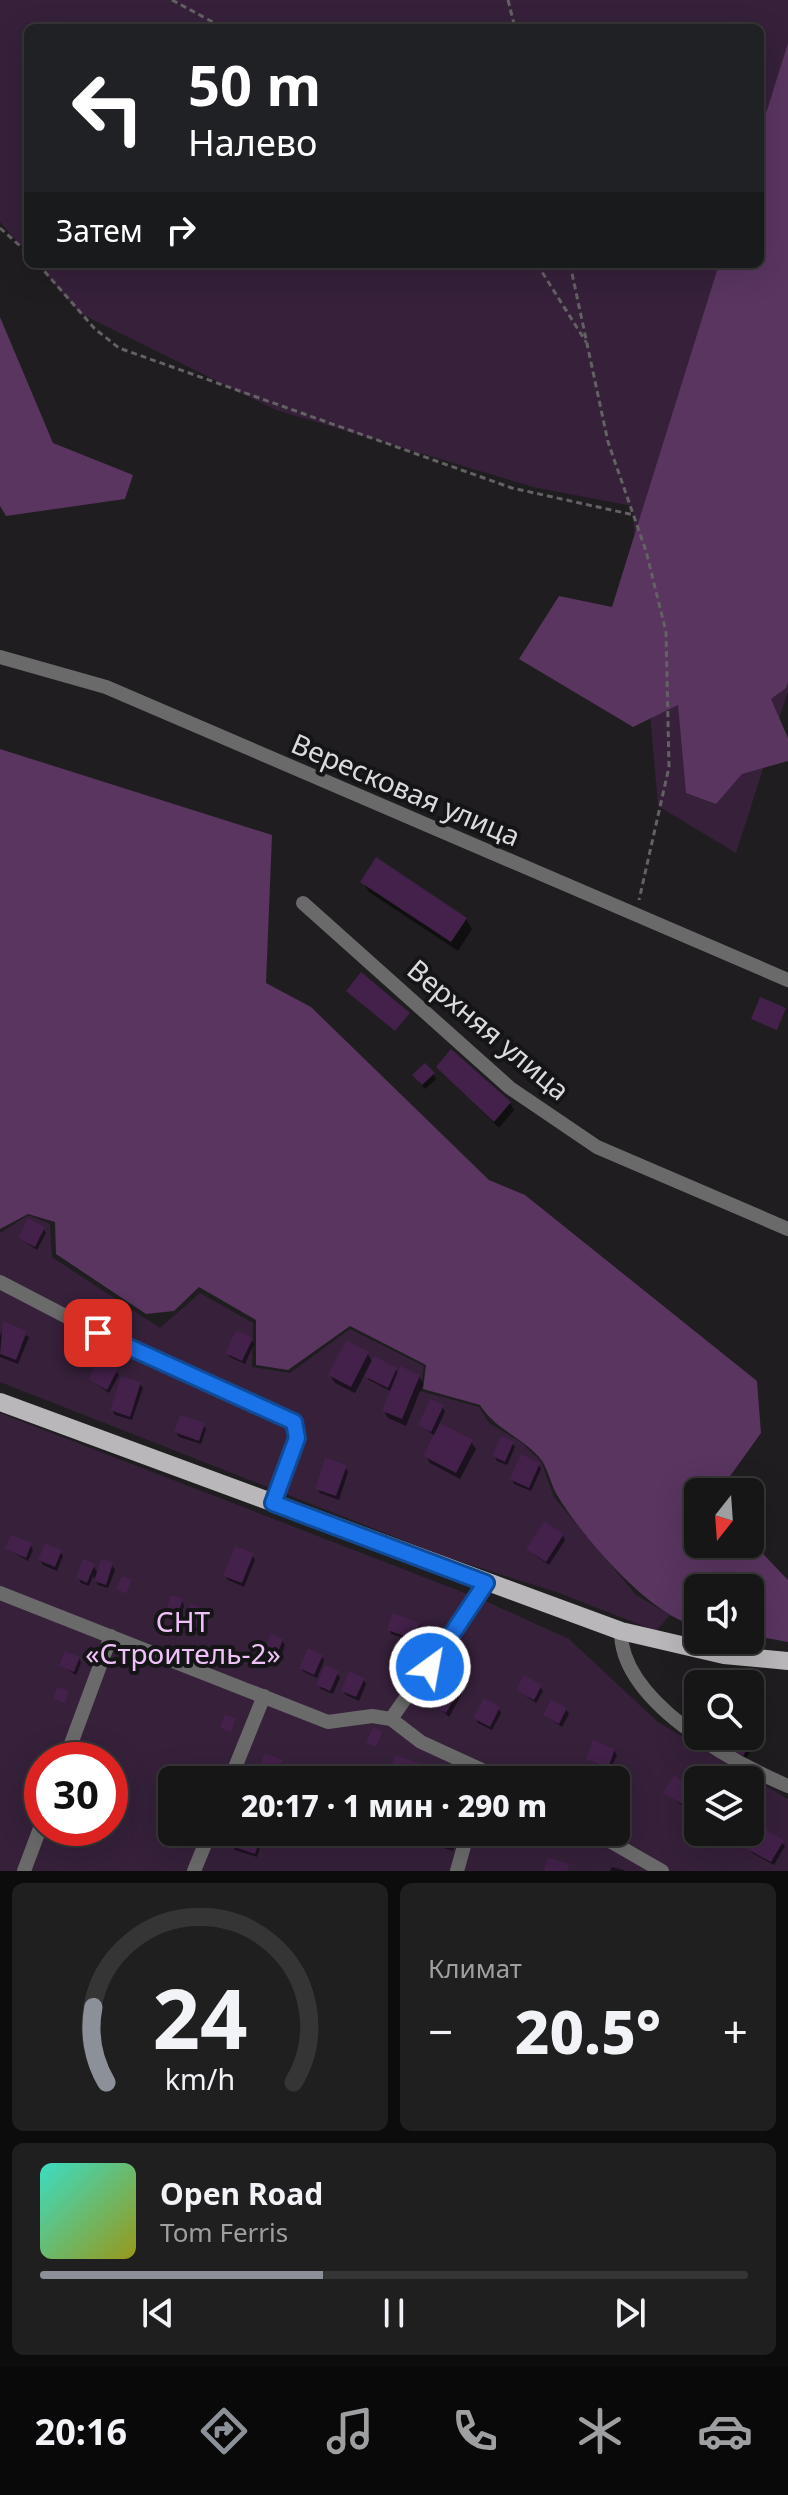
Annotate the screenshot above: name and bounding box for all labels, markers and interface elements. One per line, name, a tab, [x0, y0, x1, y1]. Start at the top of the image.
text: 50 m	[188, 46, 321, 122]
icon: left	[56, 56, 160, 160]
text: Налево	[188, 118, 317, 167]
icon: right	[159, 208, 203, 252]
text: Затем	[56, 210, 143, 251]
street label: Вересковая улица	[286, 724, 526, 854]
street label: Верхняя улица	[400, 950, 578, 1108]
pin	[64, 1299, 132, 1367]
icon: arrive	[76, 1311, 120, 1355]
north arrow	[684, 1478, 764, 1558]
map controls	[684, 1478, 764, 1846]
button: sound	[684, 1574, 764, 1654]
park label: СНТ «Строитель-2»	[85, 1602, 281, 1672]
position arrow	[388, 1625, 472, 1709]
button: search	[684, 1670, 764, 1750]
speed limit sign: 30	[24, 1742, 128, 1846]
button: layers	[684, 1766, 764, 1846]
text: 20:17 · 1 мин · 290 m	[241, 1785, 547, 1826]
text: Климат	[428, 1950, 522, 1986]
text: 24	[152, 1960, 248, 2073]
text: 20.5°	[515, 1990, 661, 2072]
text: −	[428, 2001, 453, 2061]
text: +	[723, 2001, 748, 2061]
text: km/h	[165, 2059, 235, 2098]
text: Open Road	[160, 2173, 323, 2214]
text: Tom Ferris	[160, 2214, 288, 2250]
icon: previous	[136, 2291, 180, 2335]
icon: pause	[372, 2291, 416, 2335]
icon: next	[608, 2291, 652, 2335]
icon: directions	[196, 2403, 252, 2459]
icon: music	[322, 2403, 378, 2459]
icon: phone	[447, 2403, 503, 2459]
icon: climate	[572, 2403, 628, 2459]
icon: car	[697, 2403, 753, 2459]
text: 20:16	[35, 2407, 127, 2456]

